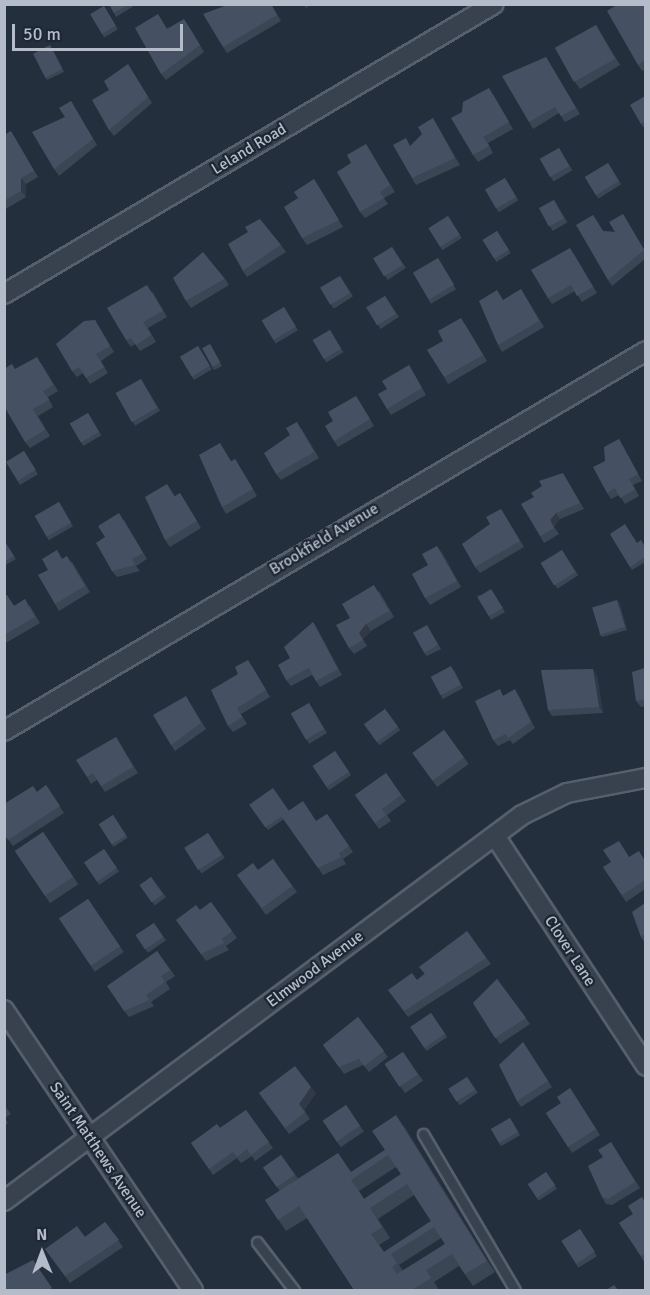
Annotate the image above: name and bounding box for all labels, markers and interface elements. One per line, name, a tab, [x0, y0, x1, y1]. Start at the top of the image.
scale bar	[15, 12, 186, 50]
text: 50 m	[23, 23, 61, 45]
street label: Leland Road	[208, 119, 290, 179]
street label: Brookfield Avenue	[266, 499, 382, 579]
street label: Clover Lane	[540, 912, 600, 990]
street label: Elmwood Avenue	[263, 926, 367, 1012]
street label: Saint Matthews Avenue	[45, 1078, 151, 1222]
north arrow	[12, 1223, 72, 1283]
text: N	[36, 1225, 47, 1245]

